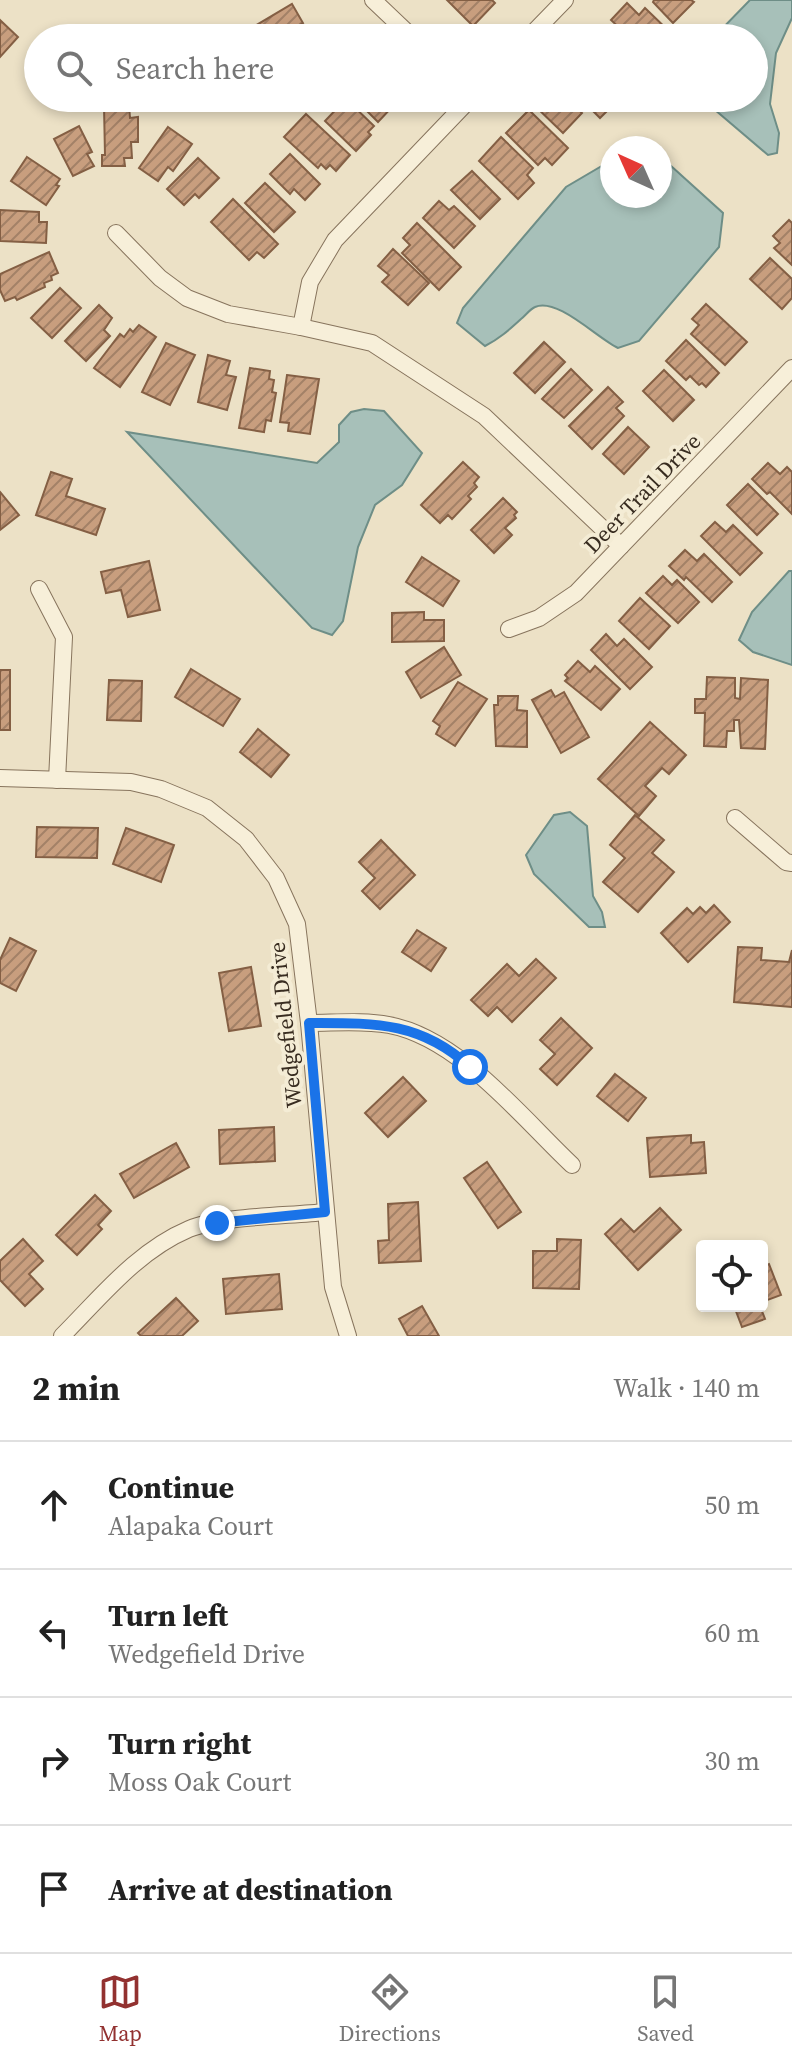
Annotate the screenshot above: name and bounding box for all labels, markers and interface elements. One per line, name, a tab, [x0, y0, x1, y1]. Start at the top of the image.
search box	[24, 24, 768, 112]
icon: search	[52, 46, 96, 90]
text: Search here	[116, 48, 274, 89]
north arrow	[600, 136, 672, 208]
street label: Deer Trail Drive	[577, 426, 707, 560]
street label: Wedgefield Drive	[261, 940, 309, 1110]
route start	[452, 1049, 488, 1085]
route end	[199, 1205, 235, 1241]
map controls	[696, 1240, 768, 1312]
button: locate	[696, 1240, 768, 1312]
text: 2 min	[32, 1365, 120, 1411]
text: Walk · 140 m	[613, 1370, 760, 1406]
text: Continue	[108, 1467, 234, 1508]
icon: ahead	[32, 1483, 76, 1527]
text: 50 m	[705, 1487, 760, 1523]
text: Alapaka Court	[108, 1508, 273, 1544]
text: Turn left	[108, 1595, 228, 1636]
icon: left	[32, 1611, 76, 1655]
text: 60 m	[705, 1615, 760, 1651]
text: Wedgefield Drive	[108, 1636, 305, 1672]
text: Turn right	[108, 1723, 251, 1764]
icon: right	[32, 1739, 76, 1783]
text: 30 m	[705, 1743, 760, 1779]
text: Moss Oak Court	[108, 1764, 291, 1800]
icon: arrive	[32, 1867, 76, 1911]
text: Arrive at destination	[108, 1869, 393, 1910]
tab: Map	[98, 1970, 142, 2048]
tab: Directions	[339, 1970, 441, 2048]
tab: Saved	[637, 1970, 694, 2048]

